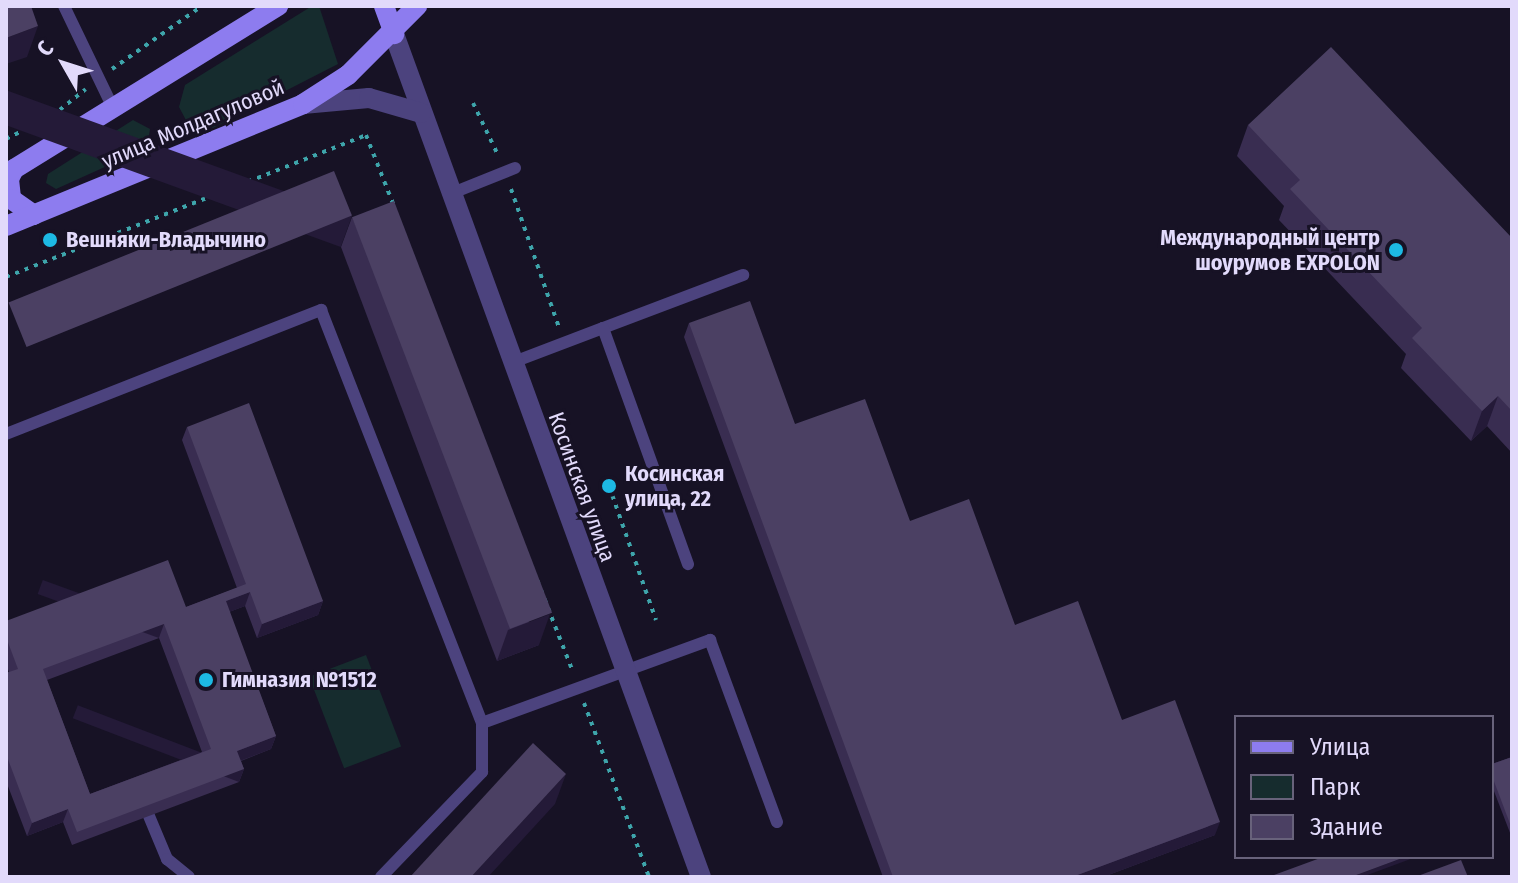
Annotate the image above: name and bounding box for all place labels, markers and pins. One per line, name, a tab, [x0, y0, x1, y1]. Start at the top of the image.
place label: Международный центр шоурумов EXPOLON	[1160, 224, 1380, 276]
place label: Вешняки-Владычино	[66, 227, 266, 253]
marker: Вешняки-Владычино	[41, 231, 59, 249]
marker: Международный центр шоурумов EXPOLON	[1387, 241, 1405, 259]
place label: Косинская улица, 22	[625, 460, 724, 512]
marker: Косинская улица, 22	[600, 477, 618, 495]
place label: Гимназия №1512	[222, 667, 377, 693]
marker: Гимназия №1512	[197, 671, 215, 689]

